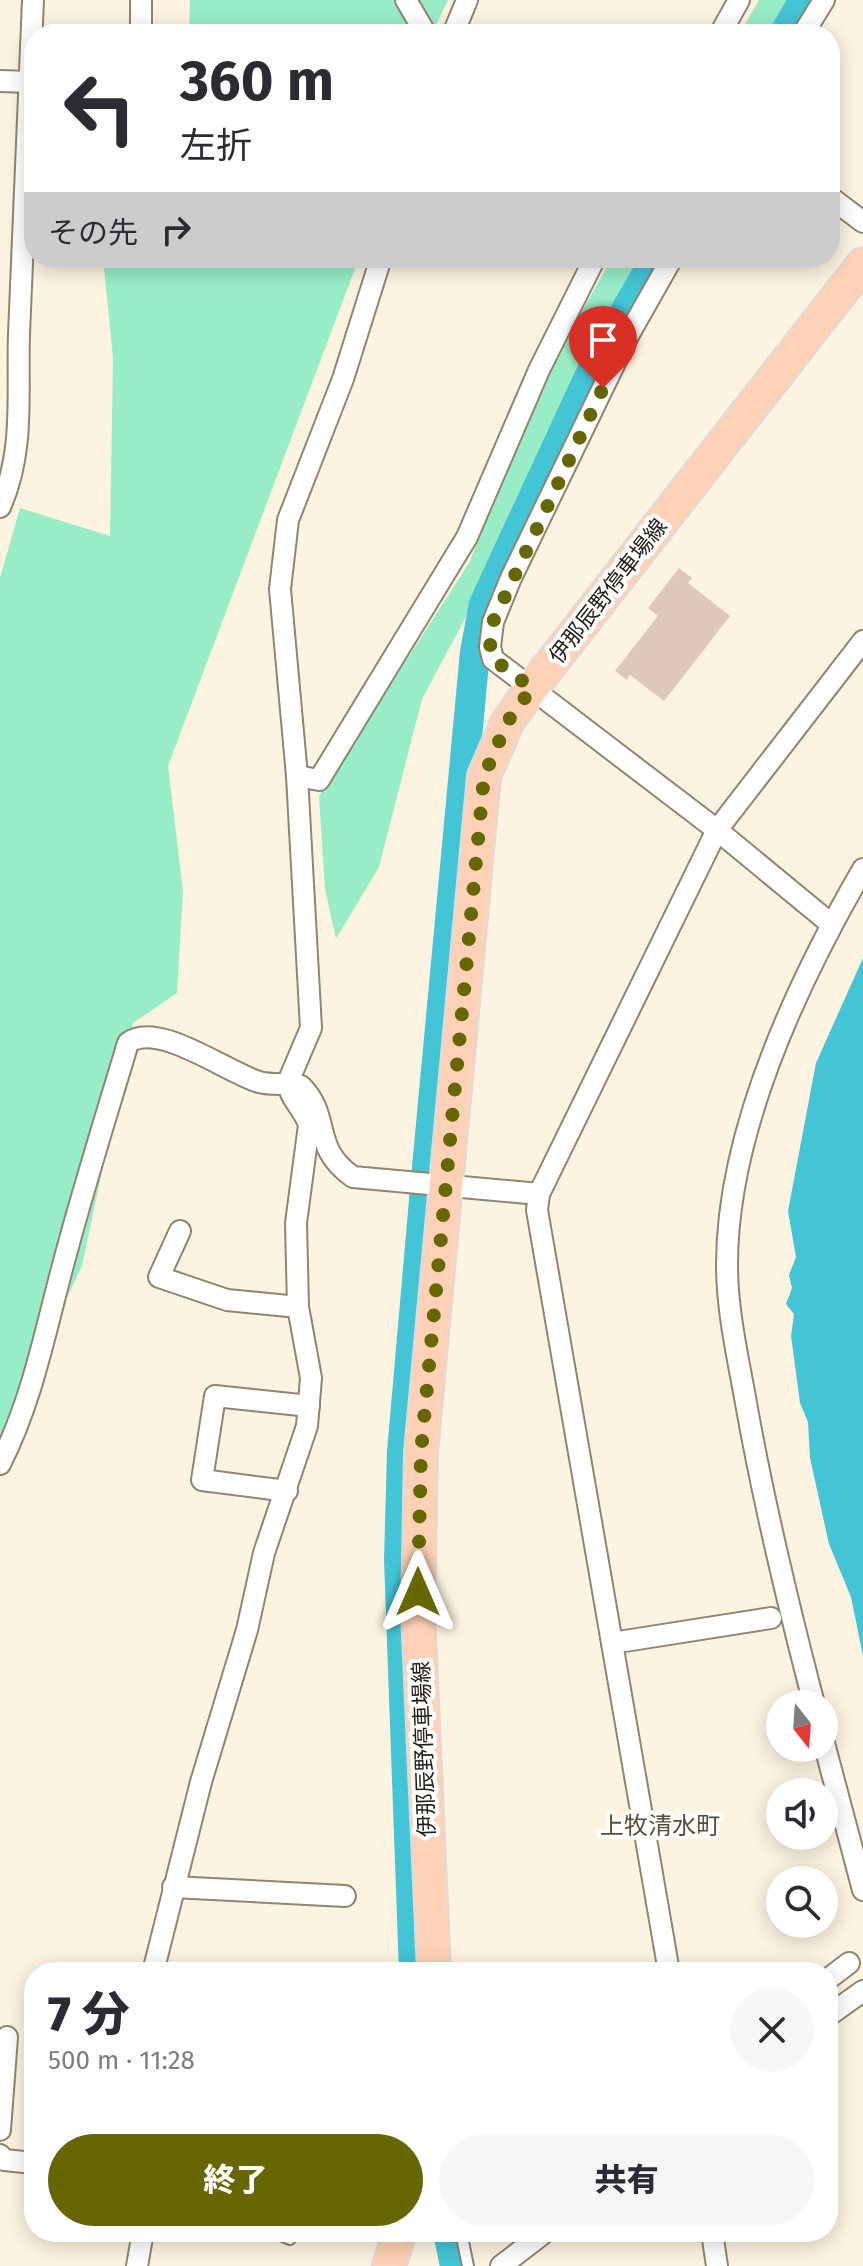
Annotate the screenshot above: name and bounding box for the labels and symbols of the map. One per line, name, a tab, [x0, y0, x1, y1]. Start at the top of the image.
pin	[569, 306, 637, 388]
street label: 伊那辰野停車場線	[543, 513, 673, 669]
position arrow	[376, 1550, 460, 1634]
street label: 伊那辰野停車場線	[407, 1661, 441, 1837]
north arrow	[766, 1690, 838, 1762]
district label: 上牧清水町	[600, 1812, 720, 1840]

